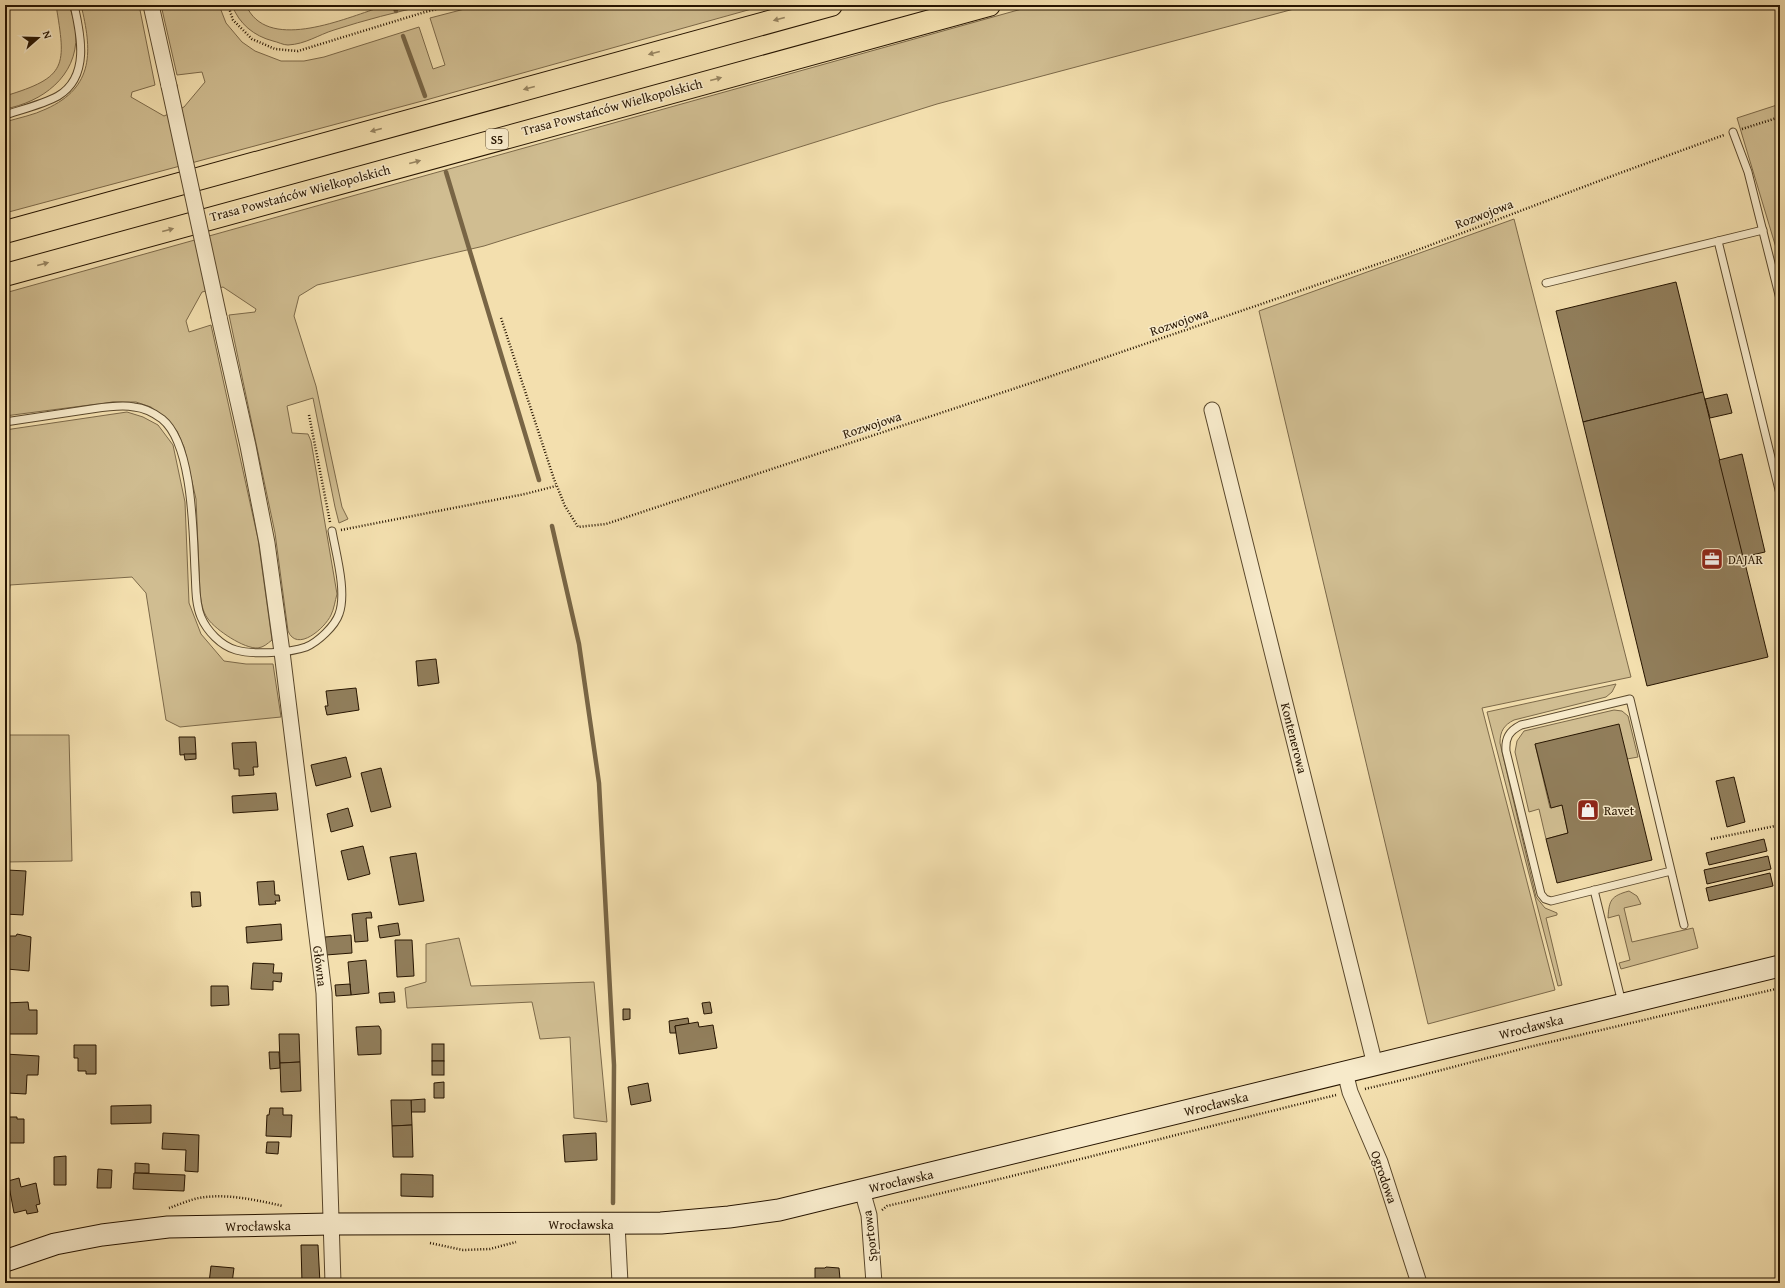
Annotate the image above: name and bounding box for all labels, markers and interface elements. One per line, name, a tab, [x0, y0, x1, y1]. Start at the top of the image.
one-way arrow	[773, 16, 785, 22]
north arrow	[18, 18, 58, 58]
text: N	[39, 28, 56, 41]
one-way arrow	[648, 51, 660, 57]
street label: Trasa Powstańców Wielkopolskich	[520, 74, 705, 140]
one-way arrow	[710, 76, 722, 82]
one-way arrow	[522, 85, 534, 91]
one-way arrow	[370, 127, 382, 133]
road number: S5	[486, 129, 508, 149]
one-way arrow	[409, 159, 421, 165]
street label: Trasa Powstańców Wielkopolskich	[208, 160, 393, 226]
street label: Rozwojowa	[1452, 194, 1516, 234]
one-way arrow	[162, 227, 174, 233]
one-way arrow	[36, 261, 49, 267]
street label: Rozwojowa	[1147, 303, 1212, 341]
street label: Rozwojowa	[840, 406, 905, 443]
office icon: DAJAR	[1699, 546, 1725, 572]
place label: DAJAR	[1728, 550, 1763, 569]
street label: Kontenerowa	[1276, 701, 1312, 776]
shop icon: Ravet	[1575, 797, 1601, 823]
place label: Ravet	[1604, 801, 1635, 820]
street label: Główna	[308, 945, 332, 988]
street label: Wrocławska	[1497, 1010, 1566, 1044]
street label: Wrocławska	[1182, 1087, 1251, 1121]
street label: Ogrodowa	[1366, 1148, 1402, 1207]
street label: Wrocławska	[867, 1164, 936, 1198]
street label: Sportowa	[857, 1208, 883, 1263]
street label: Wrocławska	[548, 1215, 615, 1234]
street label: Wrocławska	[225, 1216, 292, 1236]

